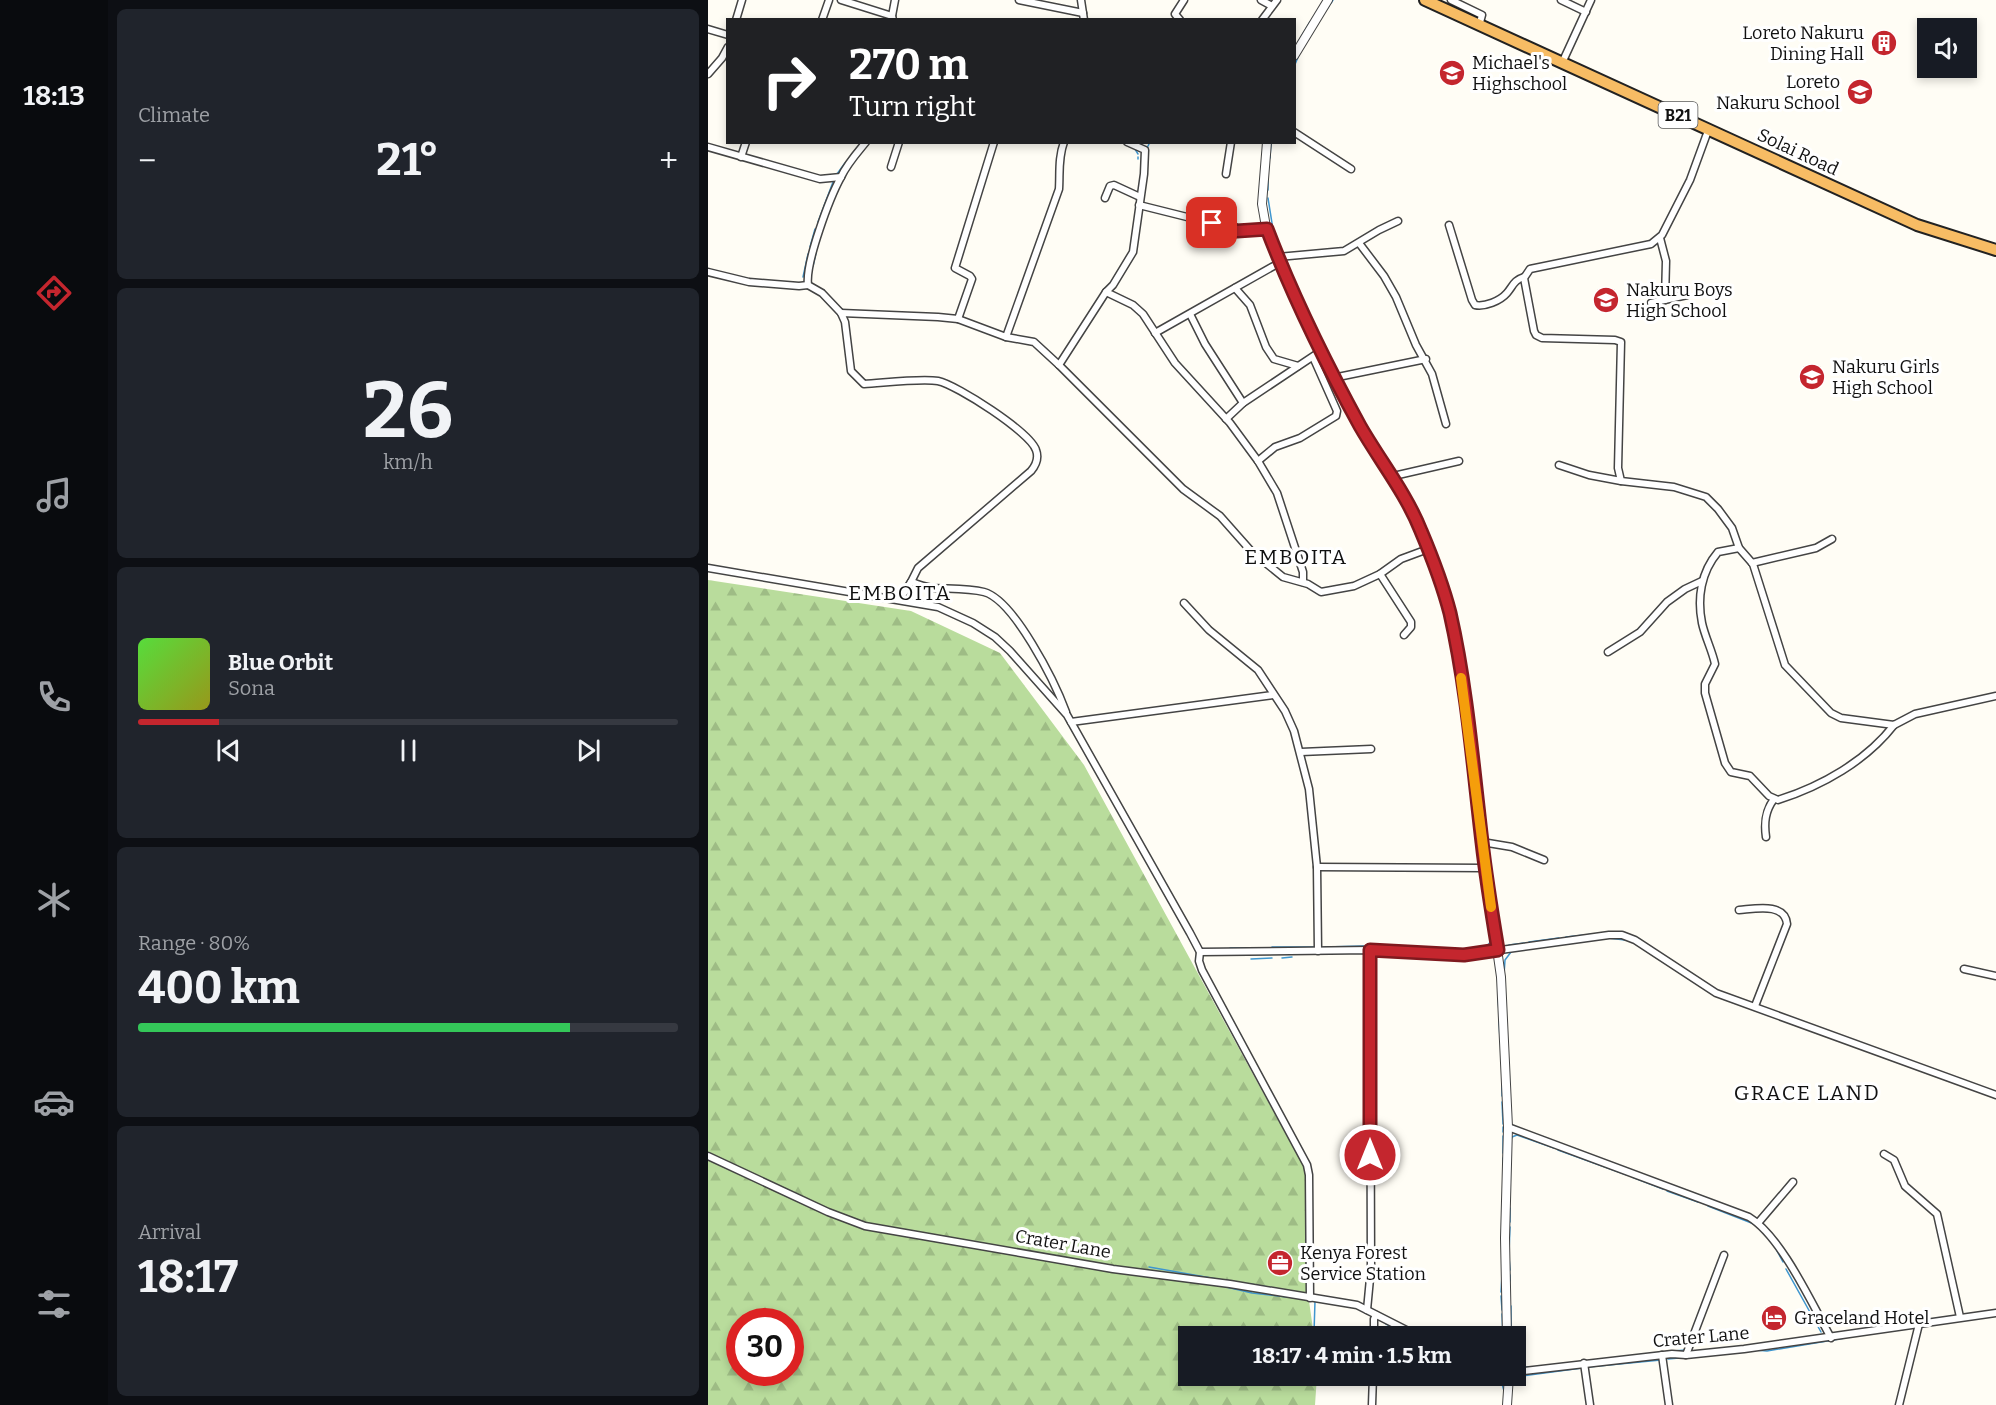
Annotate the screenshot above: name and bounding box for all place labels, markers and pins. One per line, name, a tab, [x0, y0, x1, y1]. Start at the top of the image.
place label: Loreto Nakuru Dining Hall	[1742, 22, 1864, 65]
building icon: Loreto Nakuru Dining Hall	[1869, 28, 1899, 58]
place label: Michael's Highschool	[1472, 52, 1567, 95]
school or university icon: Michael's Highschool	[1437, 58, 1467, 88]
place label: Loreto Nakuru School	[1716, 71, 1840, 114]
school or university icon: Loreto Nakuru School	[1845, 77, 1875, 107]
pin	[1186, 197, 1237, 248]
place label: Nakuru Boys High School	[1626, 279, 1733, 322]
school or university icon: Nakuru Boys High School	[1591, 285, 1621, 315]
place label: Nakuru Girls High School	[1832, 356, 1940, 399]
school or university icon: Nakuru Girls High School	[1797, 362, 1827, 392]
place label: Kenya Forest Service Station	[1300, 1242, 1427, 1285]
office icon: Kenya Forest Service Station	[1265, 1248, 1295, 1278]
hotel icon: Graceland Hotel	[1759, 1303, 1789, 1333]
place label: Graceland Hotel	[1794, 1307, 1929, 1329]

